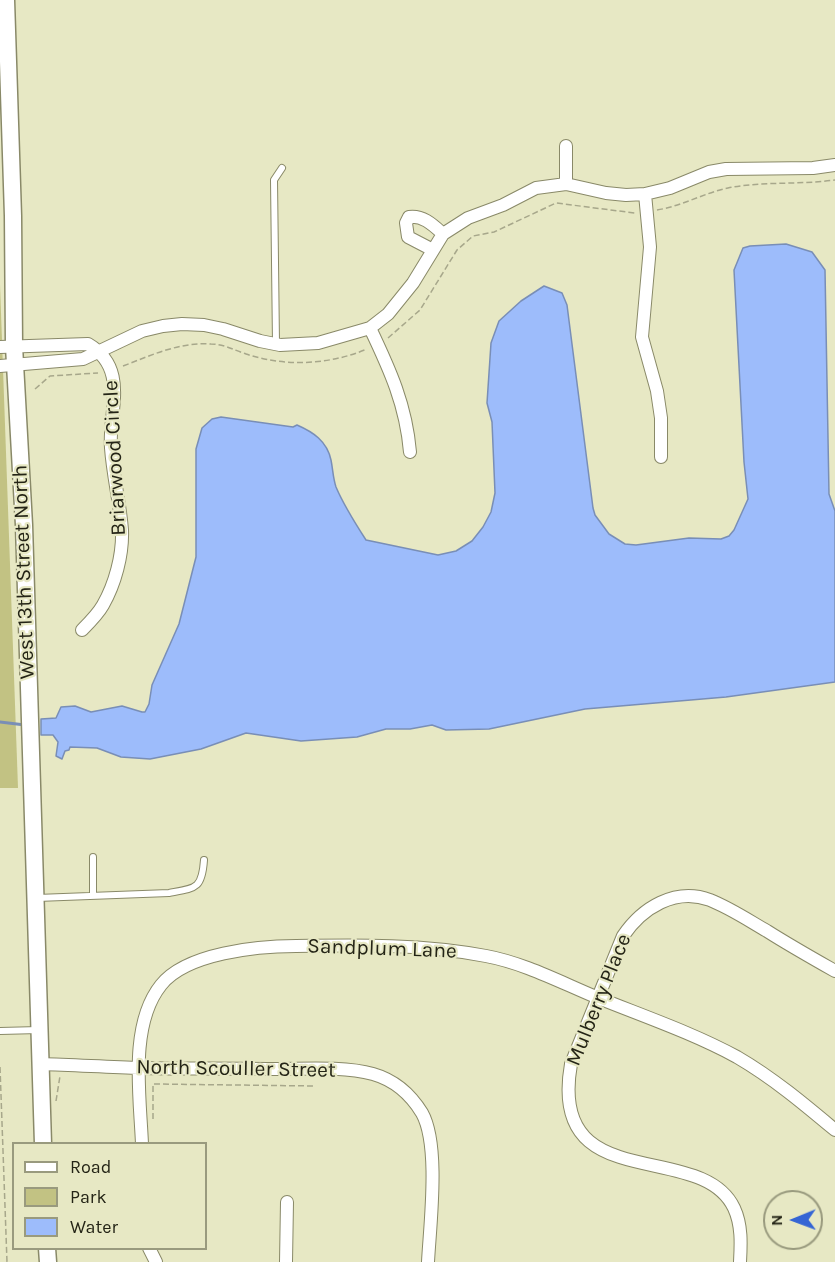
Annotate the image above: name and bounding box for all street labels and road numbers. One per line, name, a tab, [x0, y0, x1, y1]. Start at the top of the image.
street label: Briarwood Circle	[98, 380, 132, 536]
street label: West 13th Street North	[8, 464, 40, 680]
street label: Mulberry Place	[561, 930, 637, 1070]
street label: Sandplum Lane	[307, 934, 457, 964]
street label: North Scouller Street	[136, 1055, 336, 1083]

